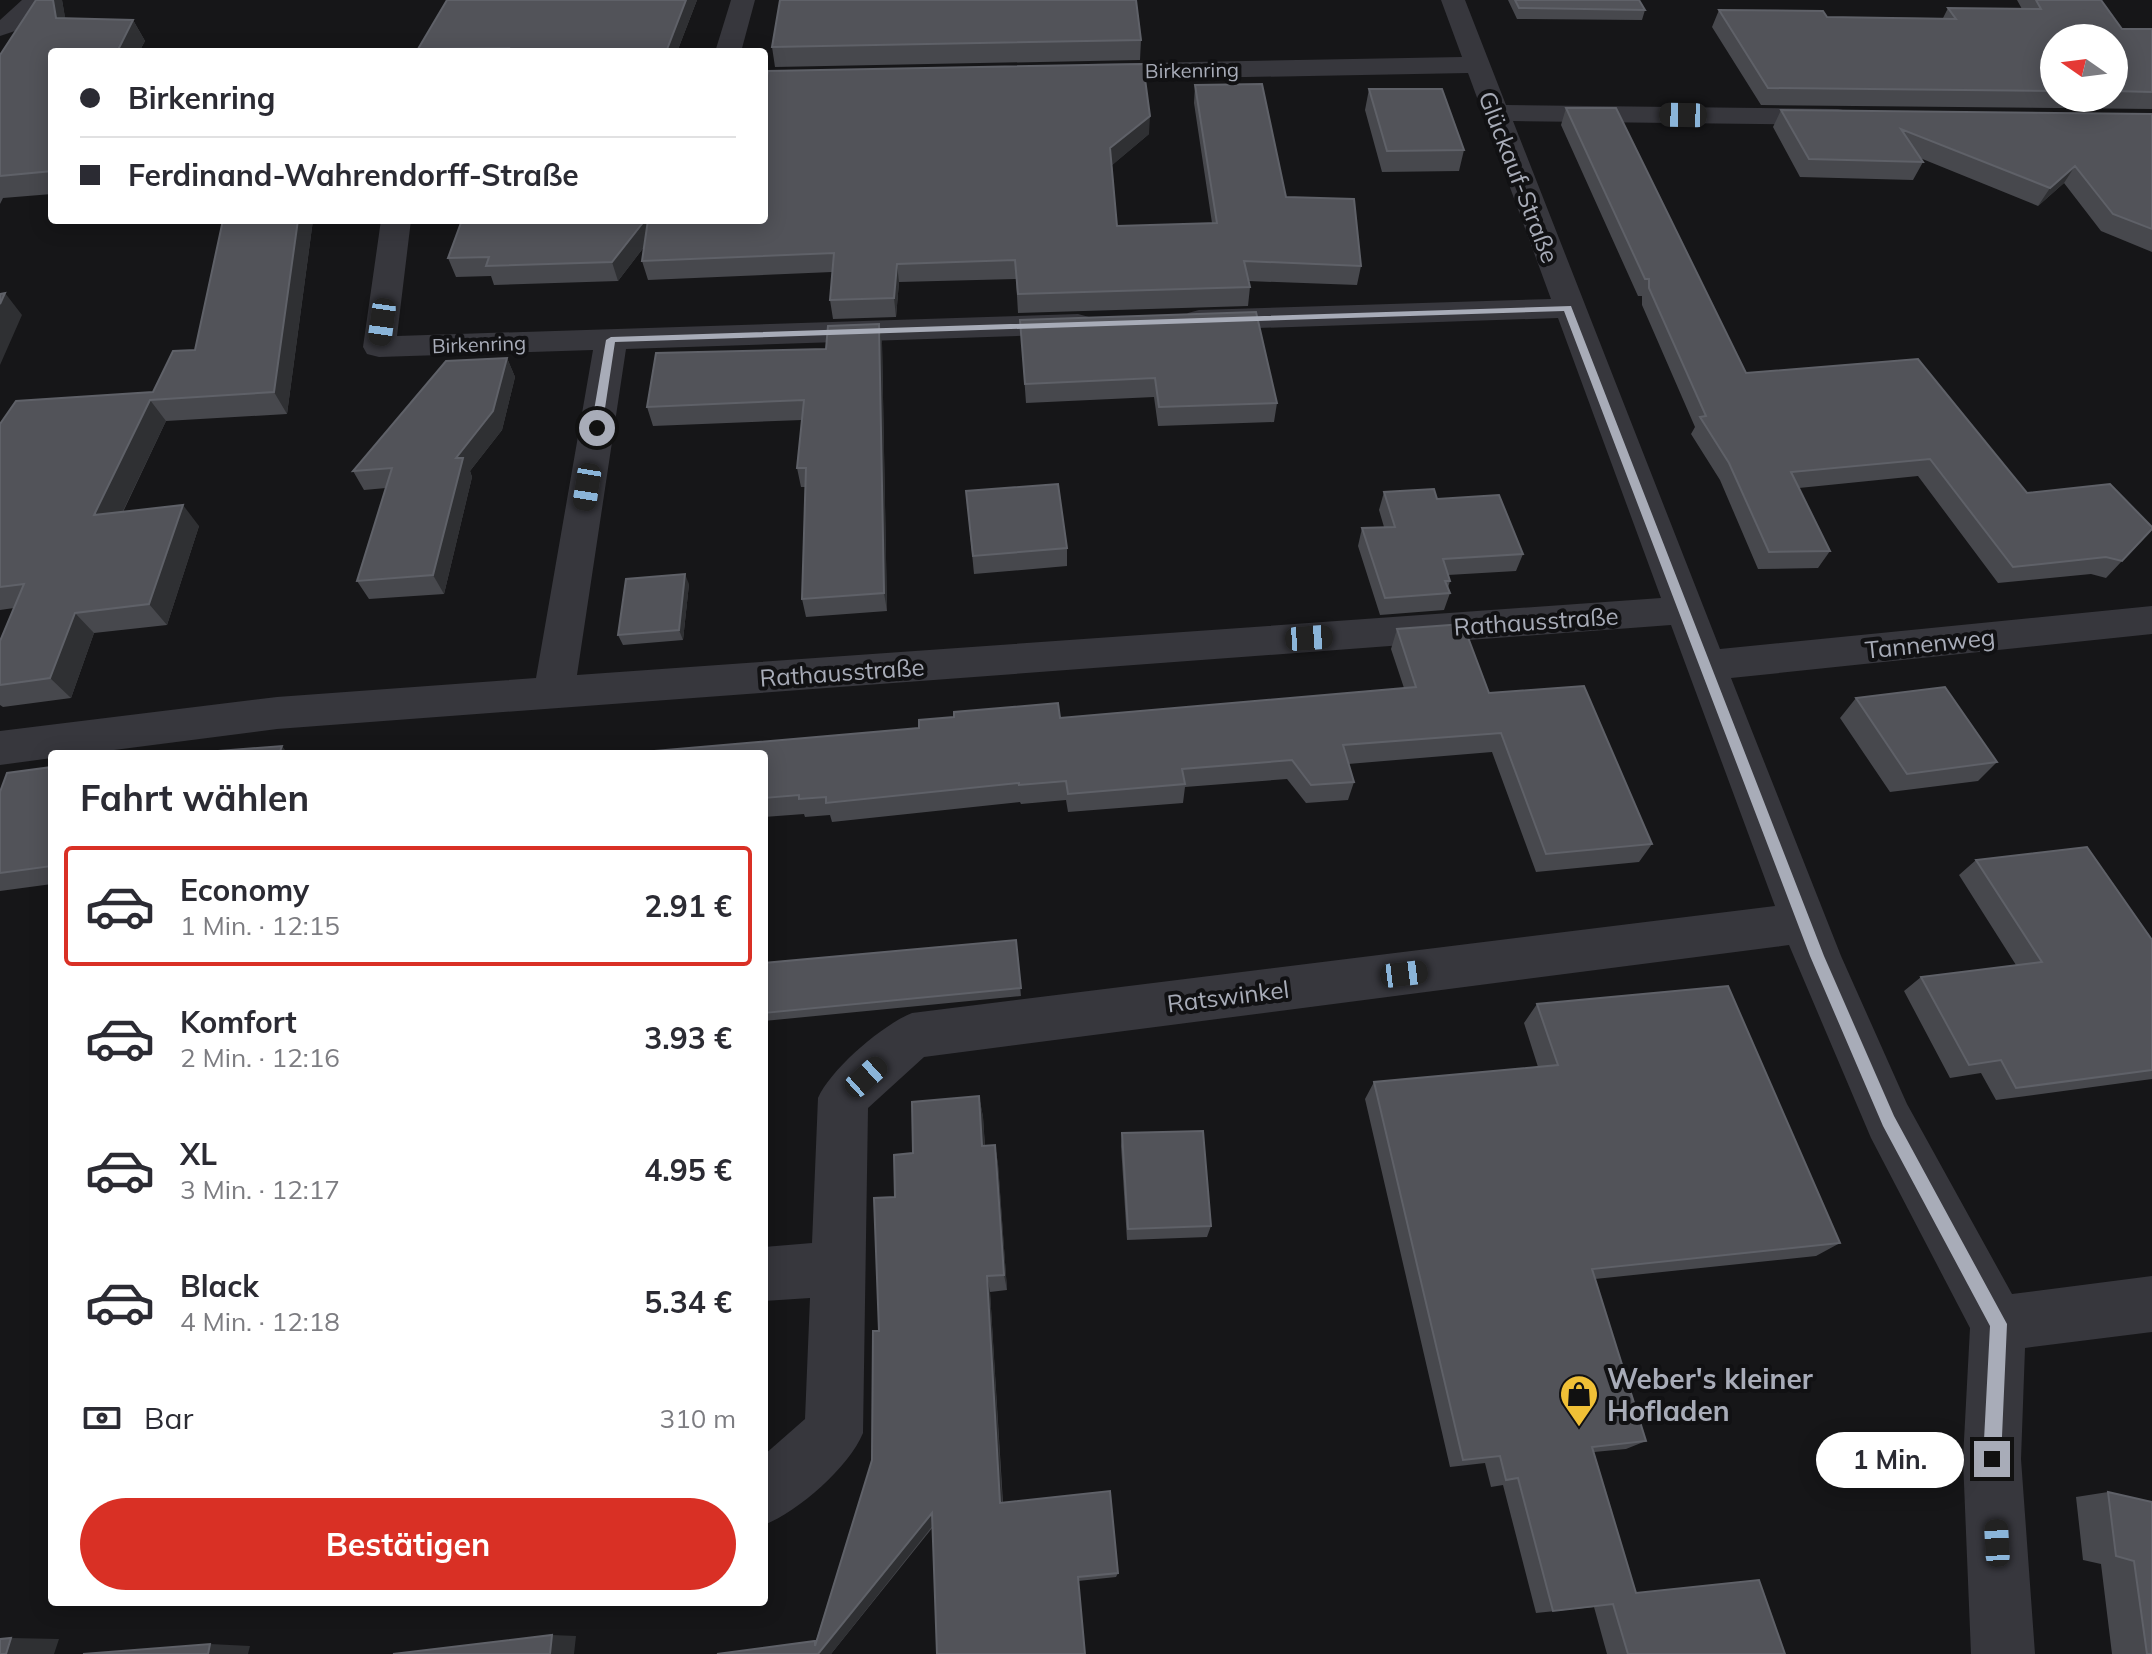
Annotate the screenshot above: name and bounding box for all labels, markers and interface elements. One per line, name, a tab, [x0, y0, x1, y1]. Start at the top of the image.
north arrow	[2040, 24, 2128, 112]
map controls	[2040, 24, 2128, 112]
street label: Birkenring	[1145, 57, 1239, 83]
text: Birkenring	[128, 79, 275, 117]
street label: Glückauf-Straße	[1472, 87, 1566, 267]
car	[1659, 103, 1707, 127]
text: Ferdinand-Wahrendorff-Straße	[128, 156, 579, 194]
car	[367, 297, 397, 347]
street label: Birkenring	[432, 330, 526, 358]
route start	[579, 410, 615, 446]
car	[571, 461, 603, 513]
street label: Rathausstraße	[1453, 600, 1619, 642]
street label: Tannenweg	[1864, 621, 1996, 665]
car	[1284, 624, 1334, 652]
street label: Rathausstraße	[759, 651, 925, 693]
text: Fahrt wählen	[80, 775, 309, 820]
icon: car	[84, 870, 156, 942]
text: Economy	[180, 871, 309, 909]
text: 2.91 €	[644, 887, 732, 925]
text: 1 Min. · 12:15	[180, 909, 340, 942]
car	[1379, 959, 1429, 989]
street label: Ratswinkel	[1165, 974, 1291, 1018]
icon: car	[84, 1002, 156, 1074]
text: Komfort	[180, 1003, 297, 1041]
text: 3.93 €	[644, 1019, 732, 1057]
text: 2 Min. · 12:16	[180, 1041, 340, 1074]
car	[840, 1052, 892, 1102]
icon: car	[84, 1134, 156, 1206]
text: XL	[180, 1135, 217, 1173]
text: 4.95 €	[644, 1151, 732, 1189]
text: 3 Min. · 12:17	[180, 1173, 340, 1206]
icon: car	[84, 1266, 156, 1338]
text: Black	[180, 1267, 259, 1305]
text: 5.34 €	[644, 1283, 732, 1321]
text: 4 Min. · 12:18	[180, 1305, 340, 1338]
place label: Weber's kleiner Hofladen	[1607, 1361, 1813, 1428]
shop icon: Weber's kleiner Hofladen	[1558, 1373, 1600, 1428]
icon: cash	[80, 1396, 124, 1440]
text: Bar	[144, 1399, 193, 1437]
text: 310 m	[660, 1402, 736, 1435]
callout: 1 Min.	[1816, 1431, 1964, 1487]
route end	[1974, 1441, 2010, 1477]
text: 1 Min.	[1853, 1443, 1927, 1476]
button: Bestätigen	[80, 1498, 736, 1590]
car	[1984, 1518, 2010, 1568]

